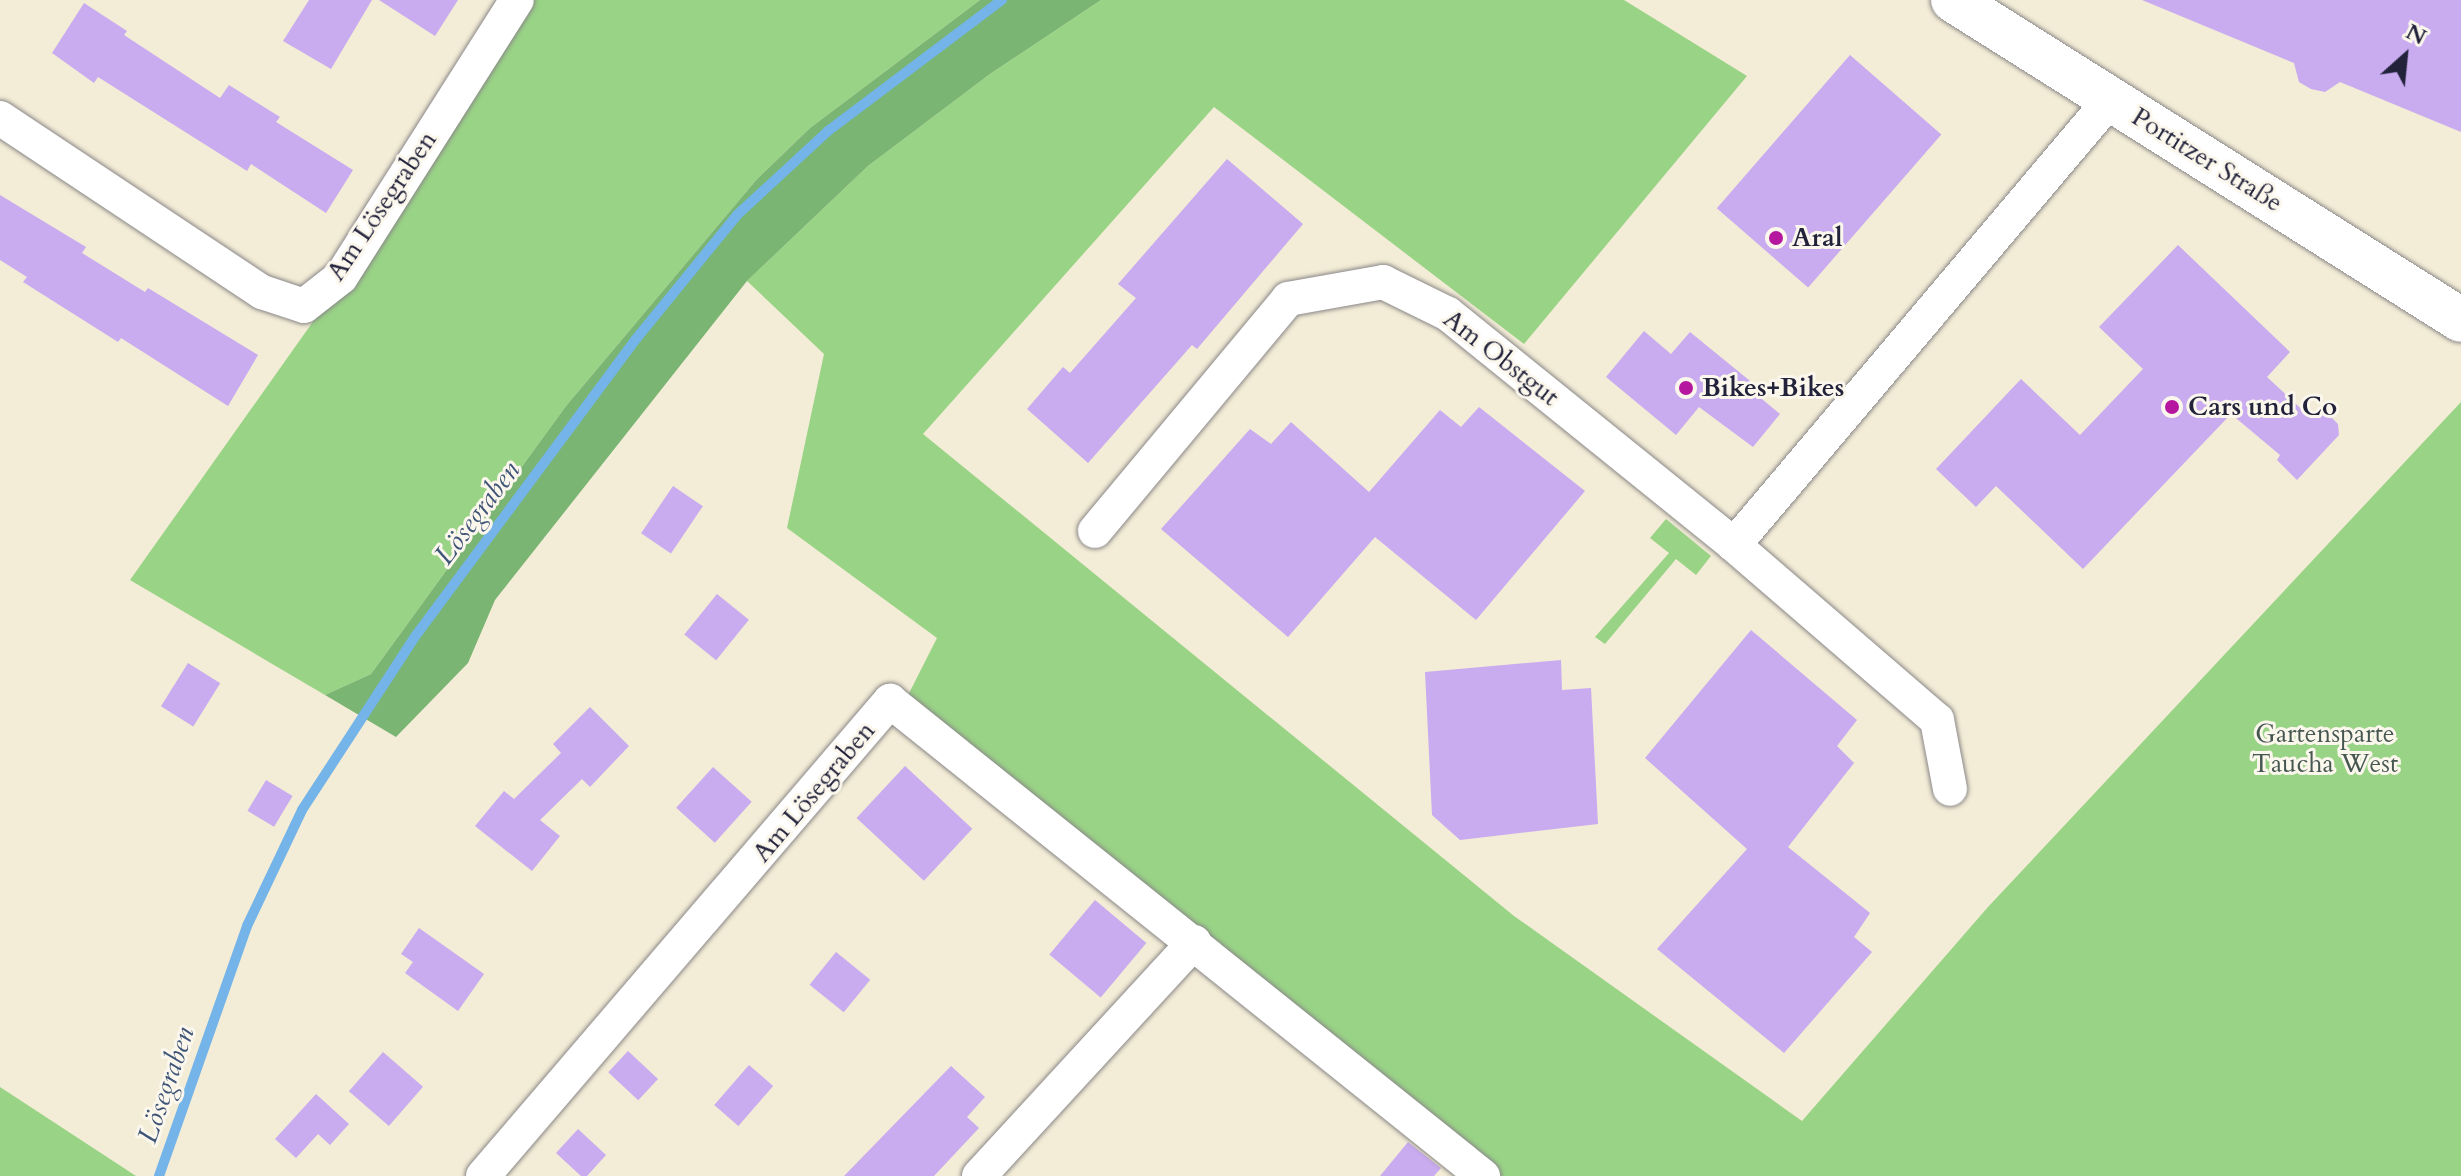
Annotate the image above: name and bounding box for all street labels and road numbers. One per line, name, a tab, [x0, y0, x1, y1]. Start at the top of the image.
street label: Portitzer Straße	[2126, 101, 2288, 219]
street label: Am Lösegraben	[321, 125, 443, 287]
street label: Am Obstgut	[1437, 303, 1565, 413]
street label: Am Lösegraben	[746, 715, 882, 869]

